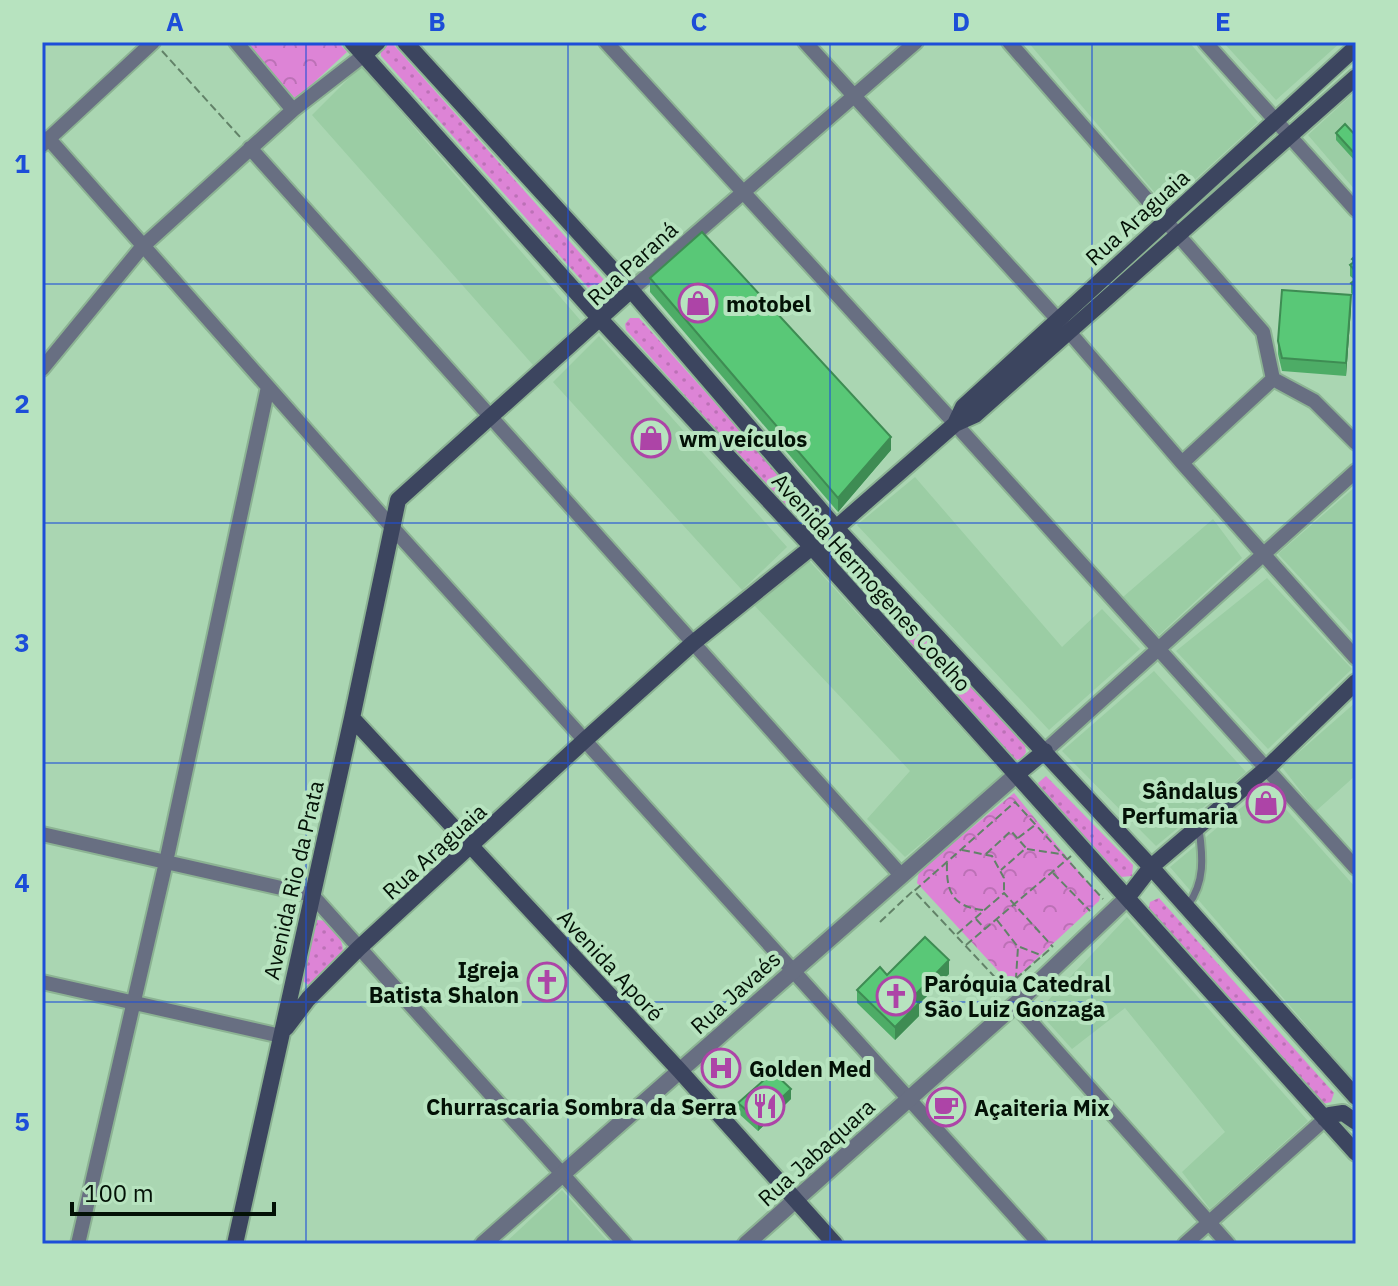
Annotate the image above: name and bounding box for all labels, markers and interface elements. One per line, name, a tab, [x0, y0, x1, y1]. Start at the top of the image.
text: A	[166, 4, 184, 38]
text: B	[428, 4, 446, 38]
text: C	[691, 4, 708, 38]
text: D	[952, 4, 970, 38]
text: E	[1215, 4, 1231, 38]
text: 1	[14, 146, 30, 180]
street label: Rua Araguaia	[1079, 162, 1195, 271]
street label: Rua Paraná	[581, 214, 684, 311]
shop icon: motobel	[677, 282, 719, 324]
place label: motobel	[726, 289, 811, 318]
text: 2	[14, 386, 30, 420]
shop icon: wm veículos	[630, 417, 672, 459]
place label: wm veículos	[679, 424, 807, 453]
street label: Avenida Hermogenes Coelho	[766, 467, 978, 697]
text: 3	[14, 625, 30, 659]
place label: Sândalus Perfumaria	[1122, 776, 1238, 830]
street label: Avenida Rio da Prata	[256, 778, 330, 982]
shop icon: Sândalus Perfumaria	[1245, 782, 1287, 824]
street label: Rua Araguaia	[376, 796, 492, 905]
text: 4	[14, 865, 30, 899]
street label: Avenida Aporé	[552, 903, 670, 1027]
street label: Rua Javaés	[684, 944, 786, 1040]
place label: Igreja Batista Shalon	[369, 955, 519, 1009]
church icon: Igreja Batista Shalon	[526, 961, 568, 1003]
place label: Paróquia Catedral São Luiz Gonzaga	[924, 969, 1111, 1023]
church icon: Paróquia Catedral São Luiz Gonzaga	[875, 975, 917, 1017]
hospital icon: Golden Med	[700, 1047, 742, 1089]
place label: Golden Med	[749, 1054, 872, 1083]
restaurant icon: Churrascaria Sombra da Serra	[744, 1085, 786, 1127]
cafe icon: Açaiteria Mix	[925, 1086, 967, 1128]
place label: Churrascaria Sombra da Serra	[426, 1092, 737, 1121]
street label: Rua Jabaquara	[751, 1092, 881, 1212]
place label: Açaiteria Mix	[974, 1093, 1109, 1122]
text: 5	[14, 1104, 30, 1138]
scale bar	[72, 1166, 274, 1216]
text: 100 m	[84, 1177, 154, 1209]

